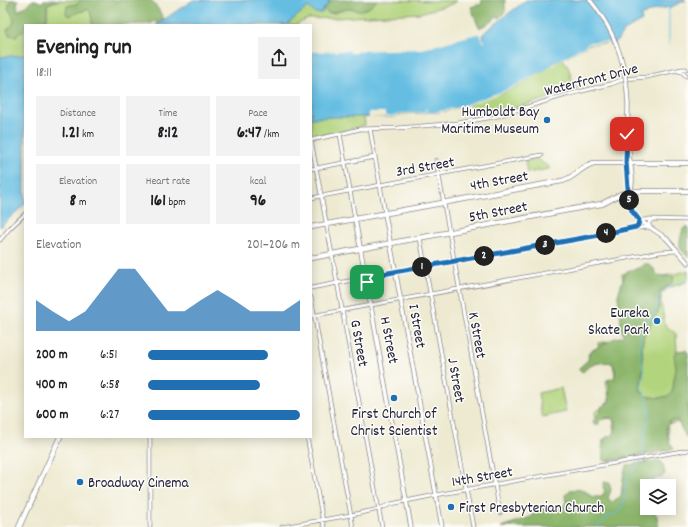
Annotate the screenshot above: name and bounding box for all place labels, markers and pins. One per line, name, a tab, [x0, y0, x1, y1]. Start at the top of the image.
place label: Humboldt Bay Maritime Museum	[441, 102, 540, 141]
marker: Humboldt Bay Maritime Museum	[542, 115, 552, 125]
pin	[610, 117, 644, 151]
pin: 5	[619, 190, 639, 210]
pin: 4	[596, 223, 616, 243]
pin: 3	[535, 235, 555, 255]
pin: 2	[474, 246, 494, 266]
pin: 1	[412, 257, 432, 277]
pin	[350, 265, 384, 299]
place label: Eureka Skate Park	[588, 303, 650, 342]
marker: Eureka Skate Park	[652, 316, 662, 326]
marker: First Church of Christ Scientist	[389, 393, 399, 403]
place label: First Church of Christ Scientist	[351, 404, 438, 443]
place label: Broadway Cinema	[88, 473, 190, 495]
marker: Broadway Cinema	[75, 477, 85, 487]
place label: First Presbyterian Church	[459, 498, 604, 520]
marker: First Presbyterian Church	[446, 502, 456, 512]

